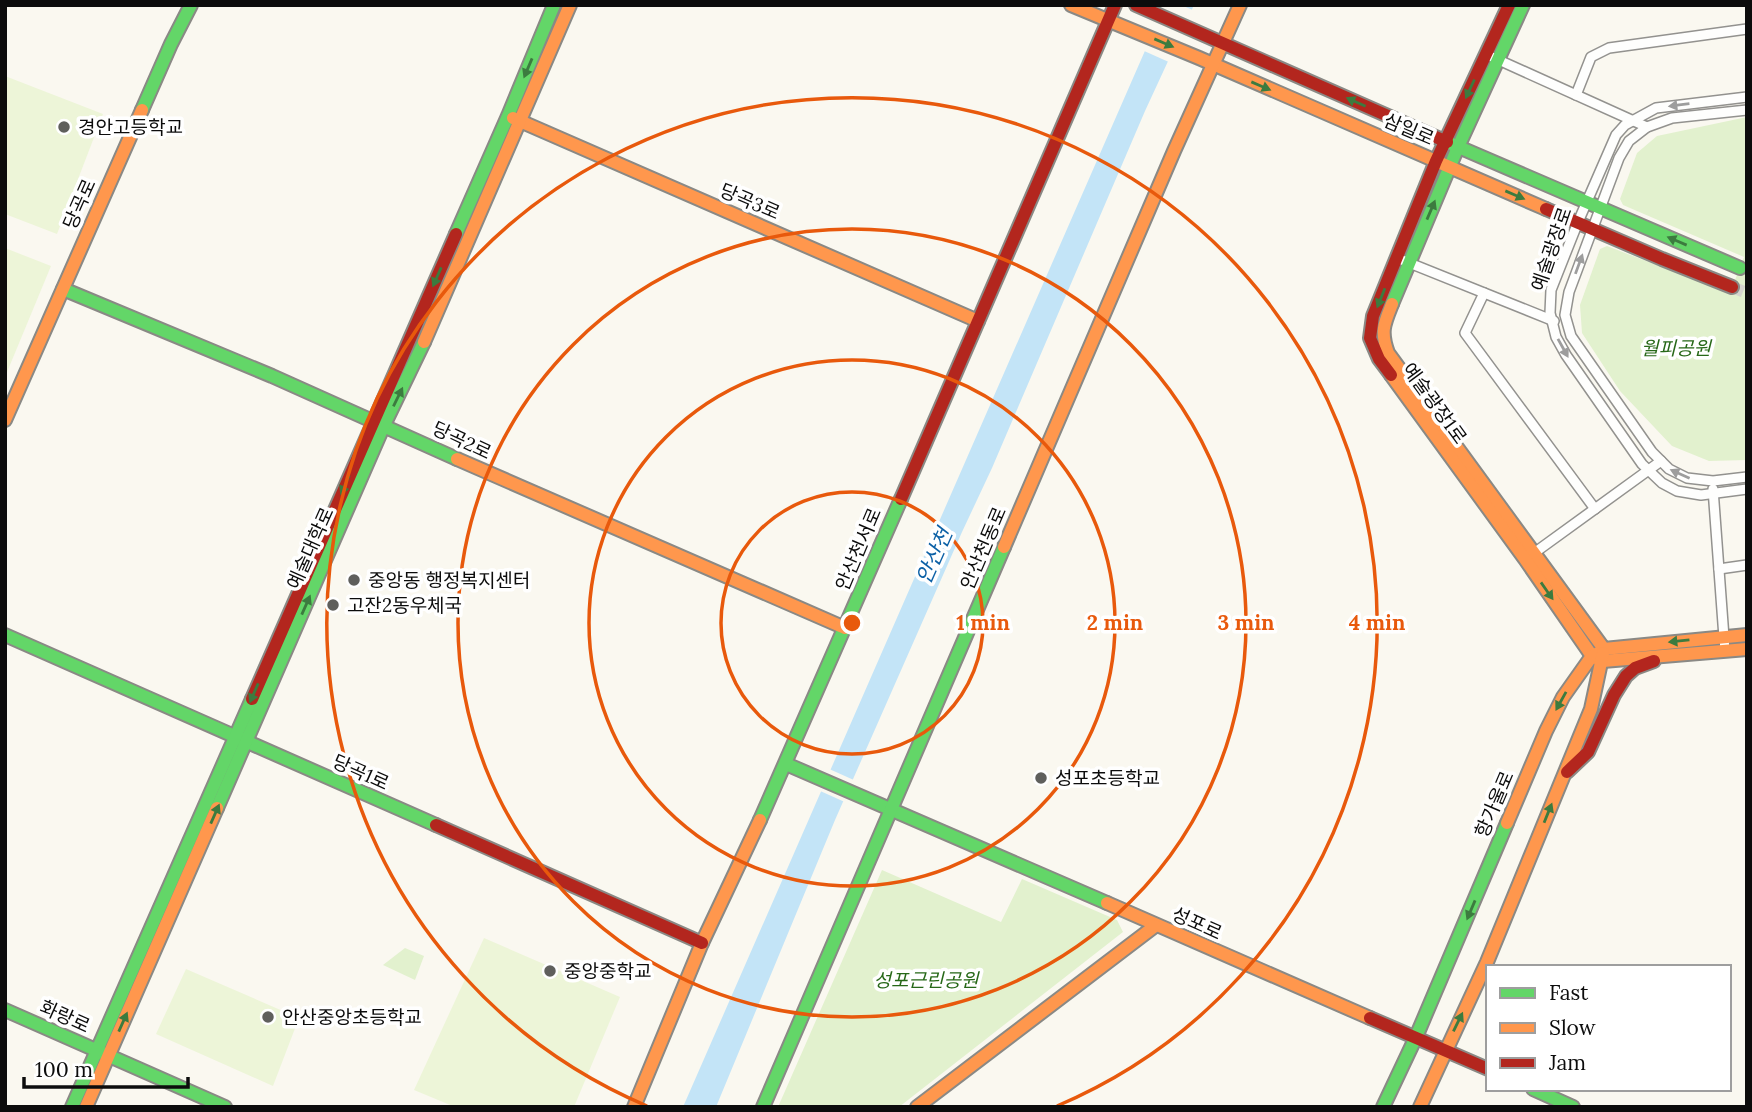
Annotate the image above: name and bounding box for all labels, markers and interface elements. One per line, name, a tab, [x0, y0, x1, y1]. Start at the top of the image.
one-way arrow	[1154, 37, 1174, 49]
one-way arrow	[522, 58, 534, 78]
one-way arrow	[1464, 79, 1475, 99]
one-way arrow	[1251, 80, 1272, 91]
one-way arrow	[1346, 96, 1367, 107]
one-way arrow	[1668, 100, 1690, 111]
street label: 삼일로	[1380, 108, 1438, 150]
place label: 경안고등학교	[78, 115, 183, 139]
marker: 경안고등학교	[56, 119, 72, 135]
street label: 당곡로	[57, 175, 101, 233]
street label: 당곡3로	[716, 178, 784, 224]
one-way arrow	[1505, 190, 1526, 201]
one-way arrow	[1426, 199, 1437, 220]
street label: 예술광장로	[1525, 204, 1577, 294]
one-way arrow	[1667, 236, 1688, 247]
one-way arrow	[1574, 254, 1585, 275]
one-way arrow	[431, 266, 442, 287]
one-way arrow	[1375, 288, 1386, 309]
park label: 월피공원	[1641, 336, 1712, 360]
one-way arrow	[1557, 339, 1569, 358]
street label: 예술광장1로	[1398, 358, 1472, 448]
one-way arrow	[392, 387, 404, 407]
street label: 당곡2로	[429, 416, 495, 464]
one-way arrow	[1670, 468, 1690, 480]
one-way arrow	[340, 475, 351, 496]
street label: 예술대학로	[281, 503, 339, 593]
street label: 안산천동로	[955, 503, 1011, 593]
street label: 안산천서로	[830, 504, 886, 594]
water label: 안산천	[910, 522, 959, 588]
place label: 중앙동 행정복지센터	[368, 568, 530, 592]
marker: 중앙동 행정복지센터	[346, 572, 362, 588]
one-way arrow	[1540, 582, 1554, 600]
place label: 고잔2동우체국	[347, 593, 462, 617]
one-way arrow	[300, 595, 312, 615]
marker: 고잔2동우체국	[325, 597, 341, 613]
text: 1 min	[956, 609, 1010, 636]
text: 2 min	[1087, 609, 1143, 636]
text: 3 min	[1218, 609, 1274, 636]
text: 4 min	[1349, 609, 1405, 636]
centre of rings	[840, 611, 864, 635]
one-way arrow	[1668, 636, 1690, 647]
one-way arrow	[248, 683, 259, 704]
one-way arrow	[1555, 692, 1567, 711]
street label: 당곡1로	[329, 749, 393, 795]
place label: 성포초등학교	[1055, 766, 1160, 790]
street label: 항가울로	[1469, 767, 1519, 841]
marker: 성포초등학교	[1033, 770, 1049, 786]
one-way arrow	[210, 803, 221, 824]
one-way arrow	[1543, 803, 1554, 824]
one-way arrow	[1465, 899, 1476, 920]
street label: 성포로	[1168, 901, 1226, 945]
place label: 중앙중학교	[564, 959, 651, 983]
marker: 중앙중학교	[542, 963, 558, 979]
legend	[1486, 965, 1731, 1091]
park label: 성포근린공원	[874, 968, 980, 992]
text: Fast	[1549, 979, 1589, 1006]
street label: 화랑로	[36, 994, 94, 1038]
place label: 안산중앙초등학교	[282, 1005, 422, 1029]
marker: 안산중앙초등학교	[260, 1009, 276, 1025]
one-way arrow	[117, 1012, 129, 1032]
one-way arrow	[1452, 1012, 1464, 1032]
text: Slow	[1549, 1014, 1596, 1041]
scale bar	[24, 1046, 189, 1090]
text: Jam	[1548, 1049, 1586, 1076]
text: 100 m	[35, 1056, 93, 1083]

